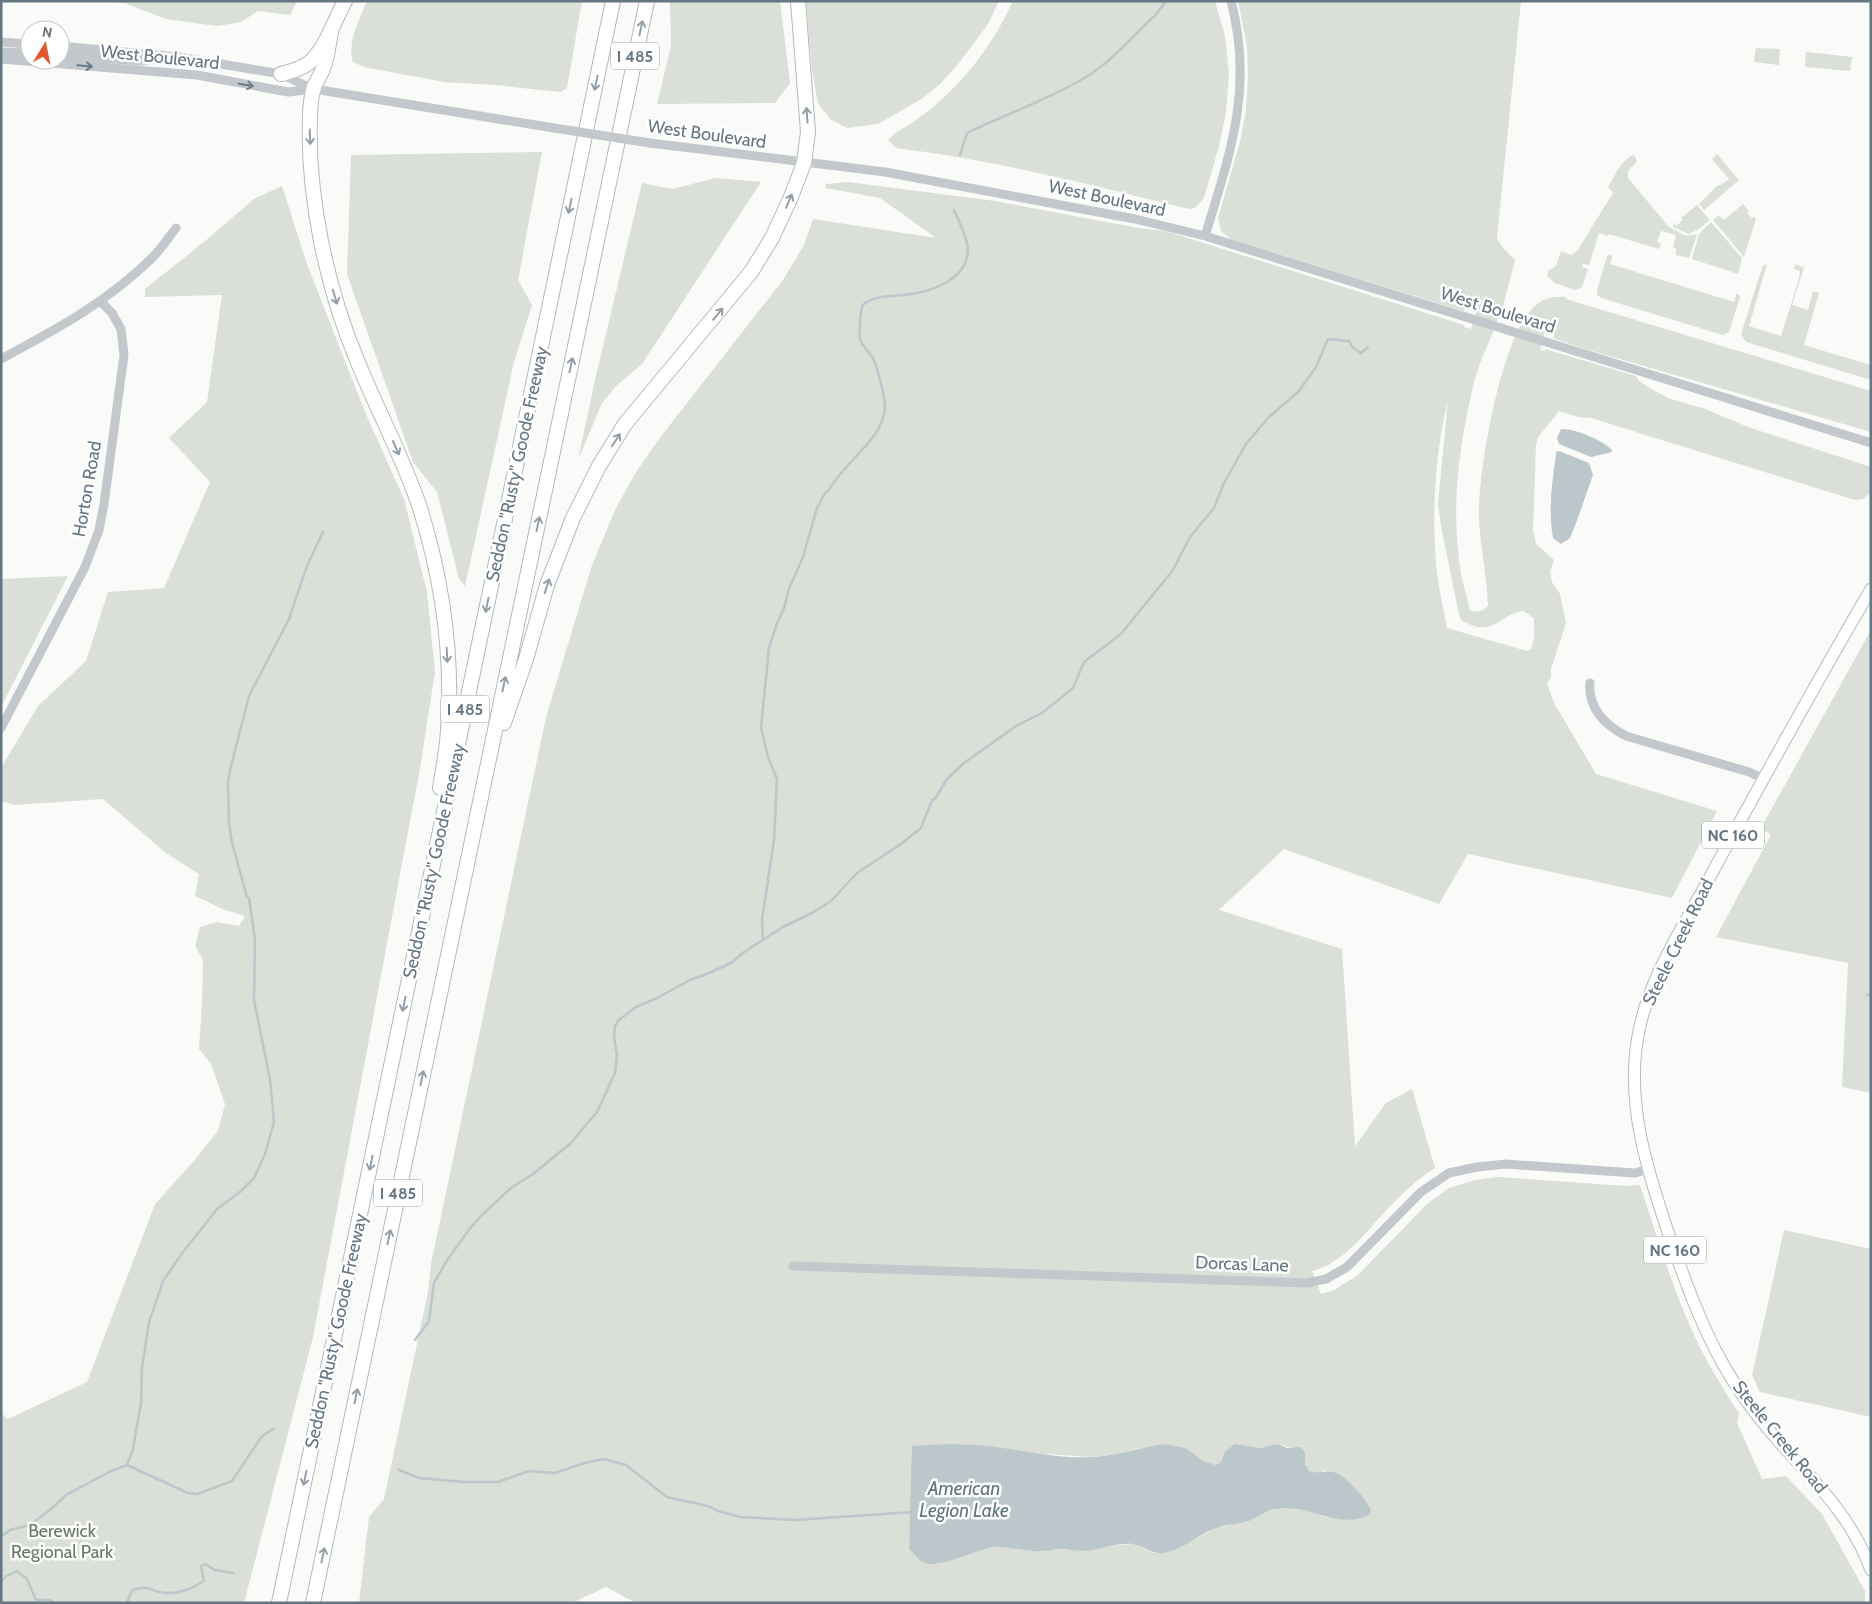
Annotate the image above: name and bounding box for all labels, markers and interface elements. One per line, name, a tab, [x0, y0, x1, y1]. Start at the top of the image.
north arrow	[20, 20, 70, 70]
one-way arrow	[637, 21, 646, 37]
text: N	[41, 22, 54, 42]
street label: West Boulevard	[100, 40, 220, 74]
road number: I 485	[611, 42, 659, 70]
one-way arrow	[76, 61, 92, 71]
one-way arrow	[591, 75, 600, 91]
one-way arrow	[238, 80, 254, 90]
one-way arrow	[802, 107, 811, 123]
street label: West Boulevard	[646, 115, 768, 153]
one-way arrow	[305, 128, 315, 145]
street label: West Boulevard	[1046, 175, 1168, 221]
one-way arrow	[785, 194, 795, 209]
one-way arrow	[565, 198, 575, 214]
street label: West Boulevard	[1438, 282, 1558, 338]
one-way arrow	[330, 289, 340, 305]
one-way arrow	[712, 307, 723, 320]
street label: Seddon "Rusty" Goode Freeway	[481, 344, 553, 584]
one-way arrow	[567, 358, 576, 374]
one-way arrow	[611, 433, 621, 447]
street label: Horton Road	[68, 439, 106, 539]
one-way arrow	[391, 440, 401, 455]
one-way arrow	[533, 517, 543, 533]
one-way arrow	[543, 579, 552, 595]
one-way arrow	[482, 597, 491, 613]
one-way arrow	[443, 647, 452, 663]
one-way arrow	[500, 676, 510, 692]
road number: I 485	[441, 696, 489, 722]
street label: Seddon "Rusty" Goode Freeway	[398, 741, 470, 981]
road number: NC 160	[1702, 822, 1764, 848]
street label: Steele Creek Road	[1638, 875, 1718, 1009]
one-way arrow	[399, 996, 408, 1012]
one-way arrow	[418, 1070, 428, 1086]
one-way arrow	[366, 1155, 375, 1171]
road number: I 485	[374, 1180, 422, 1206]
street label: Seddon "Rusty" Goode Freeway	[300, 1211, 372, 1451]
one-way arrow	[385, 1229, 394, 1245]
road number: NC 160	[1644, 1236, 1706, 1264]
street label: Dorcas Lane	[1195, 1251, 1289, 1277]
street label: Steele Creek Road	[1728, 1376, 1832, 1498]
one-way arrow	[352, 1388, 361, 1404]
one-way arrow	[300, 1470, 309, 1486]
water label: American Legion Lake	[919, 1477, 1009, 1522]
park label: Berewick Regional Park	[11, 1520, 114, 1563]
one-way arrow	[319, 1547, 328, 1563]

